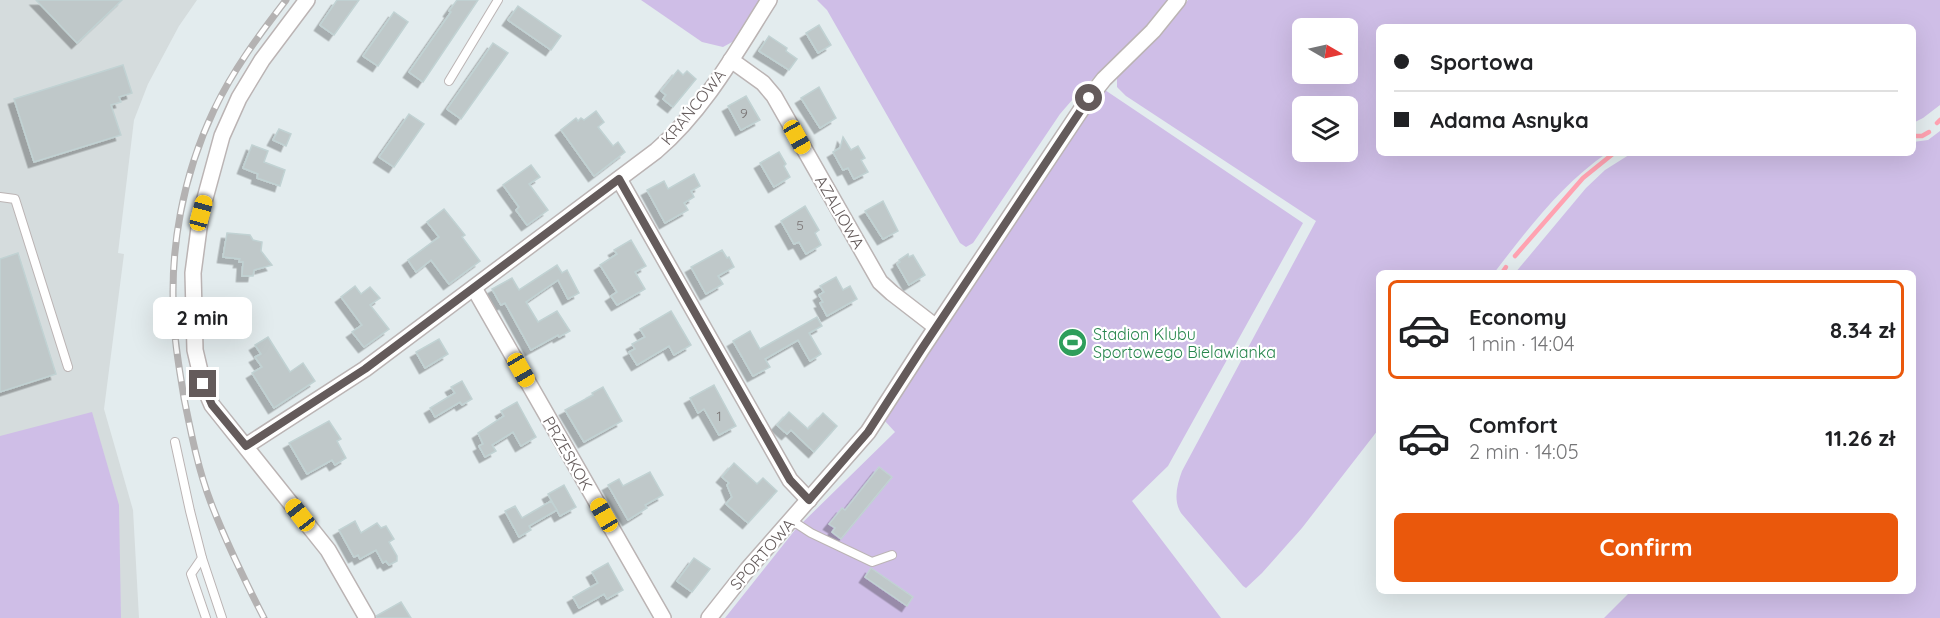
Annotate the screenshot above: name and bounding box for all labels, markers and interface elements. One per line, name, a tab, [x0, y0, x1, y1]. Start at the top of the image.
north arrow	[1292, 18, 1358, 84]
map controls	[1292, 18, 1358, 162]
text: Sportowa	[1430, 48, 1534, 76]
street label: KRAŃCOWA	[656, 65, 730, 149]
route start	[1075, 84, 1102, 111]
button: layers	[1292, 96, 1358, 162]
house number: 9	[740, 104, 748, 122]
text: Adama Asnyka	[1430, 106, 1589, 134]
car	[780, 117, 814, 157]
street label: AZALIOWA	[811, 172, 869, 252]
car	[188, 193, 214, 233]
house number: 5	[796, 216, 804, 234]
callout: 2 min	[154, 297, 252, 339]
icon: car	[1397, 303, 1451, 357]
text: Economy	[1469, 303, 1567, 331]
text: 2 min	[176, 305, 229, 330]
text: 8.34 zł	[1830, 316, 1895, 344]
place label: Stadion Klubu Sportowego Bielawianka	[1093, 324, 1276, 362]
sports icon: Stadion Klubu Sportowego Bielawianka	[1056, 327, 1088, 359]
text: 1 min · 14:04	[1469, 331, 1575, 356]
car	[504, 350, 538, 390]
route end	[189, 370, 216, 397]
house number: 1	[716, 407, 722, 425]
icon: car	[1397, 411, 1451, 465]
text: Comfort	[1469, 411, 1558, 439]
street label: PRZESKOK	[539, 412, 597, 494]
text: 11.26 zł	[1825, 424, 1895, 452]
text: 2 min · 14:05	[1469, 439, 1579, 464]
car	[282, 495, 318, 535]
car	[587, 495, 621, 535]
button: Confirm	[1394, 513, 1898, 582]
street label: SPORTOWA	[726, 514, 798, 594]

